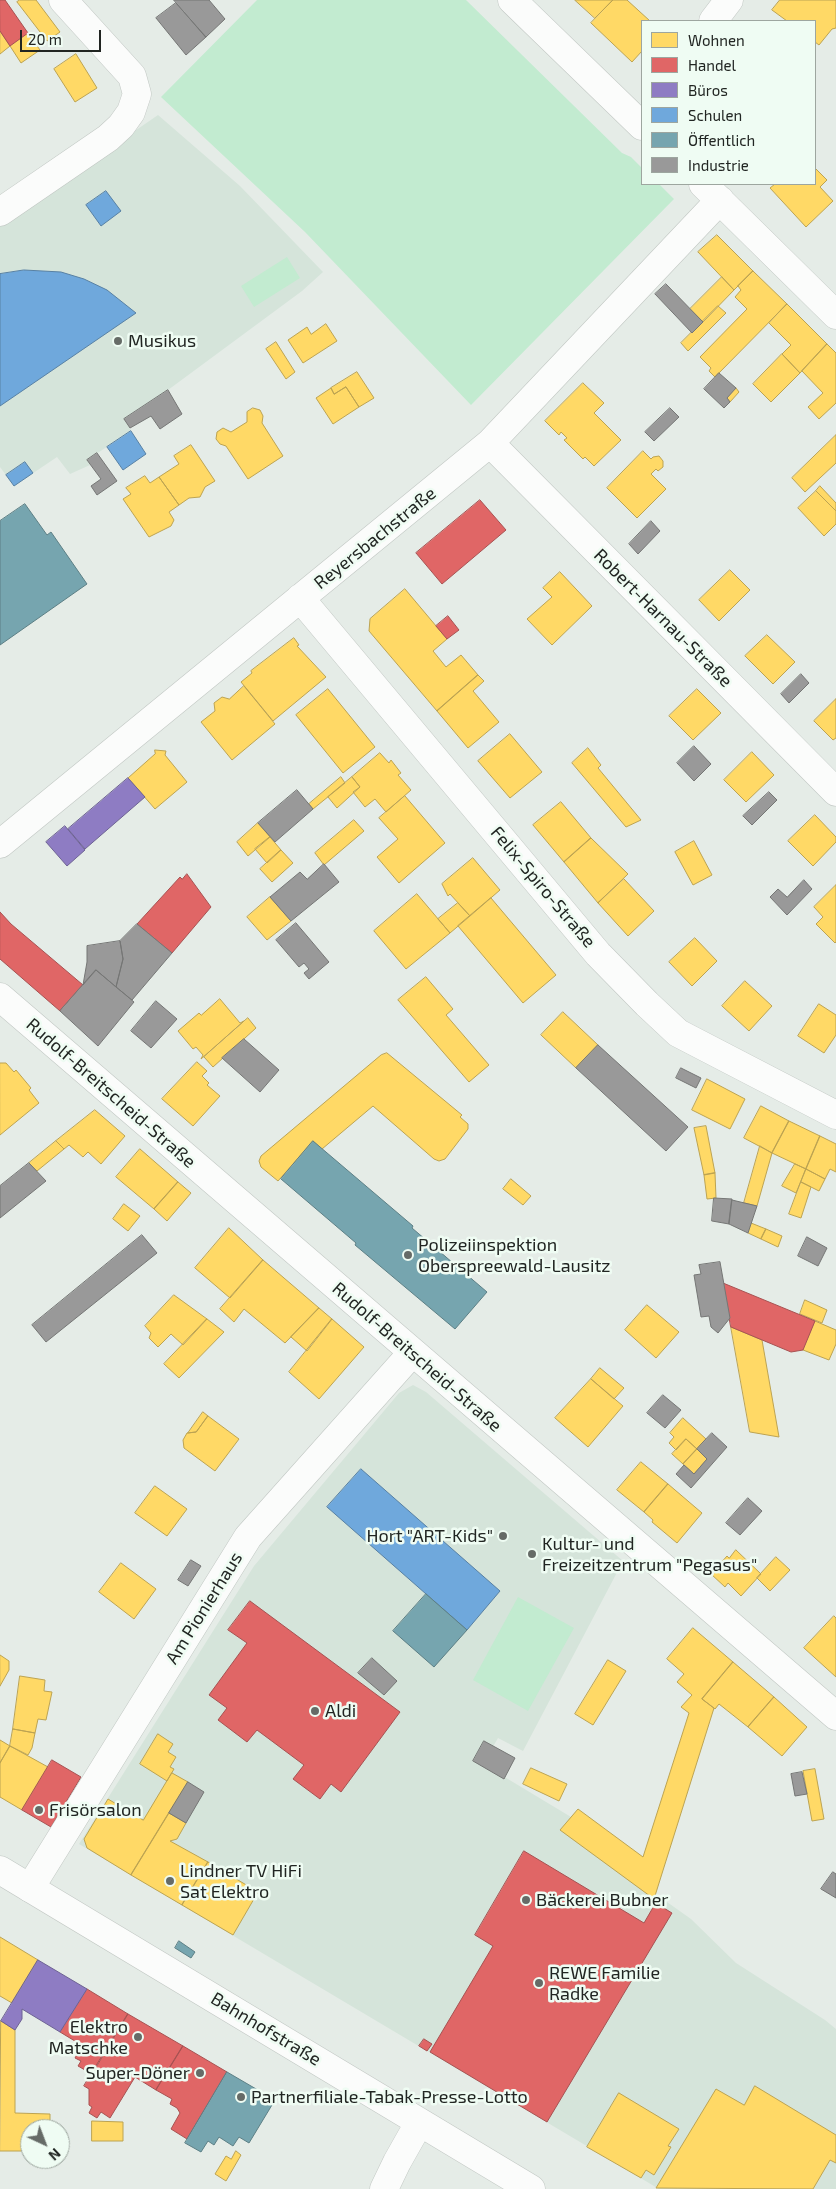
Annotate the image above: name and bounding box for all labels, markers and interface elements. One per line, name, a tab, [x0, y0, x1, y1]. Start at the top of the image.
scale bar	[22, 20, 104, 52]
legend	[641, 20, 816, 185]
text: 20 m	[28, 30, 62, 48]
text: Wohnen	[688, 31, 745, 49]
text: Handel	[688, 56, 736, 74]
text: Büros	[688, 81, 728, 99]
text: Schulen	[688, 106, 742, 124]
text: Öffentlich	[688, 131, 755, 149]
text: Industrie	[688, 156, 749, 174]
place label: Musikus	[128, 330, 196, 352]
marker: Musikus	[112, 335, 124, 347]
street label: Reyersbachstraße	[310, 482, 440, 594]
street label: Robert-Harnau-Straße	[589, 544, 737, 692]
street label: Felix-Spiro-Straße	[486, 822, 600, 952]
street label: Rudolf-Breitscheid-Straße	[22, 1014, 200, 1172]
place label: Polizeiinspektion Oberspreewald-Lausitz	[418, 1234, 611, 1276]
marker: Polizeiinspektion Oberspreewald-Lausitz	[402, 1249, 414, 1261]
street label: Rudolf-Breitscheid-Straße	[328, 1278, 506, 1436]
place label: Hort "ART-Kids"	[366, 1525, 493, 1547]
marker: Hort "ART-Kids"	[497, 1530, 509, 1542]
place label: Kultur- und Freizeitzentrum "Pegasus"	[542, 1533, 757, 1576]
street label: Am Pionierhaus	[161, 1548, 247, 1668]
marker: Kultur- und Freizeitzentrum "Pegasus"	[526, 1548, 538, 1560]
place label: Aldi	[325, 1700, 356, 1722]
marker: Aldi	[309, 1705, 321, 1717]
place label: Frisörsalon	[49, 1799, 142, 1821]
marker: Frisörsalon	[33, 1804, 45, 1816]
place label: Lindner TV HiFi Sat Elektro	[180, 1860, 302, 1902]
marker: Lindner TV HiFi Sat Elektro	[164, 1875, 176, 1887]
place label: Bäckerei Bubner	[536, 1889, 669, 1911]
marker: Bäckerei Bubner	[520, 1894, 532, 1906]
place label: REWE Familie Radke	[549, 1962, 660, 2005]
marker: REWE Familie Radke	[533, 1977, 545, 1989]
street label: Bahnhofstraße	[207, 1988, 325, 2070]
place label: Elektro Matschke	[49, 2016, 128, 2058]
marker: Elektro Matschke	[132, 2031, 144, 2043]
place label: Super-Döner	[86, 2062, 190, 2084]
marker: Super-Döner	[194, 2067, 206, 2079]
place label: Partnerfiliale-Tabak-Presse-Lotto	[251, 2086, 528, 2108]
marker: Partnerfiliale-Tabak-Presse-Lotto	[235, 2091, 247, 2103]
north arrow	[20, 2119, 70, 2169]
text: N	[45, 2145, 64, 2164]

